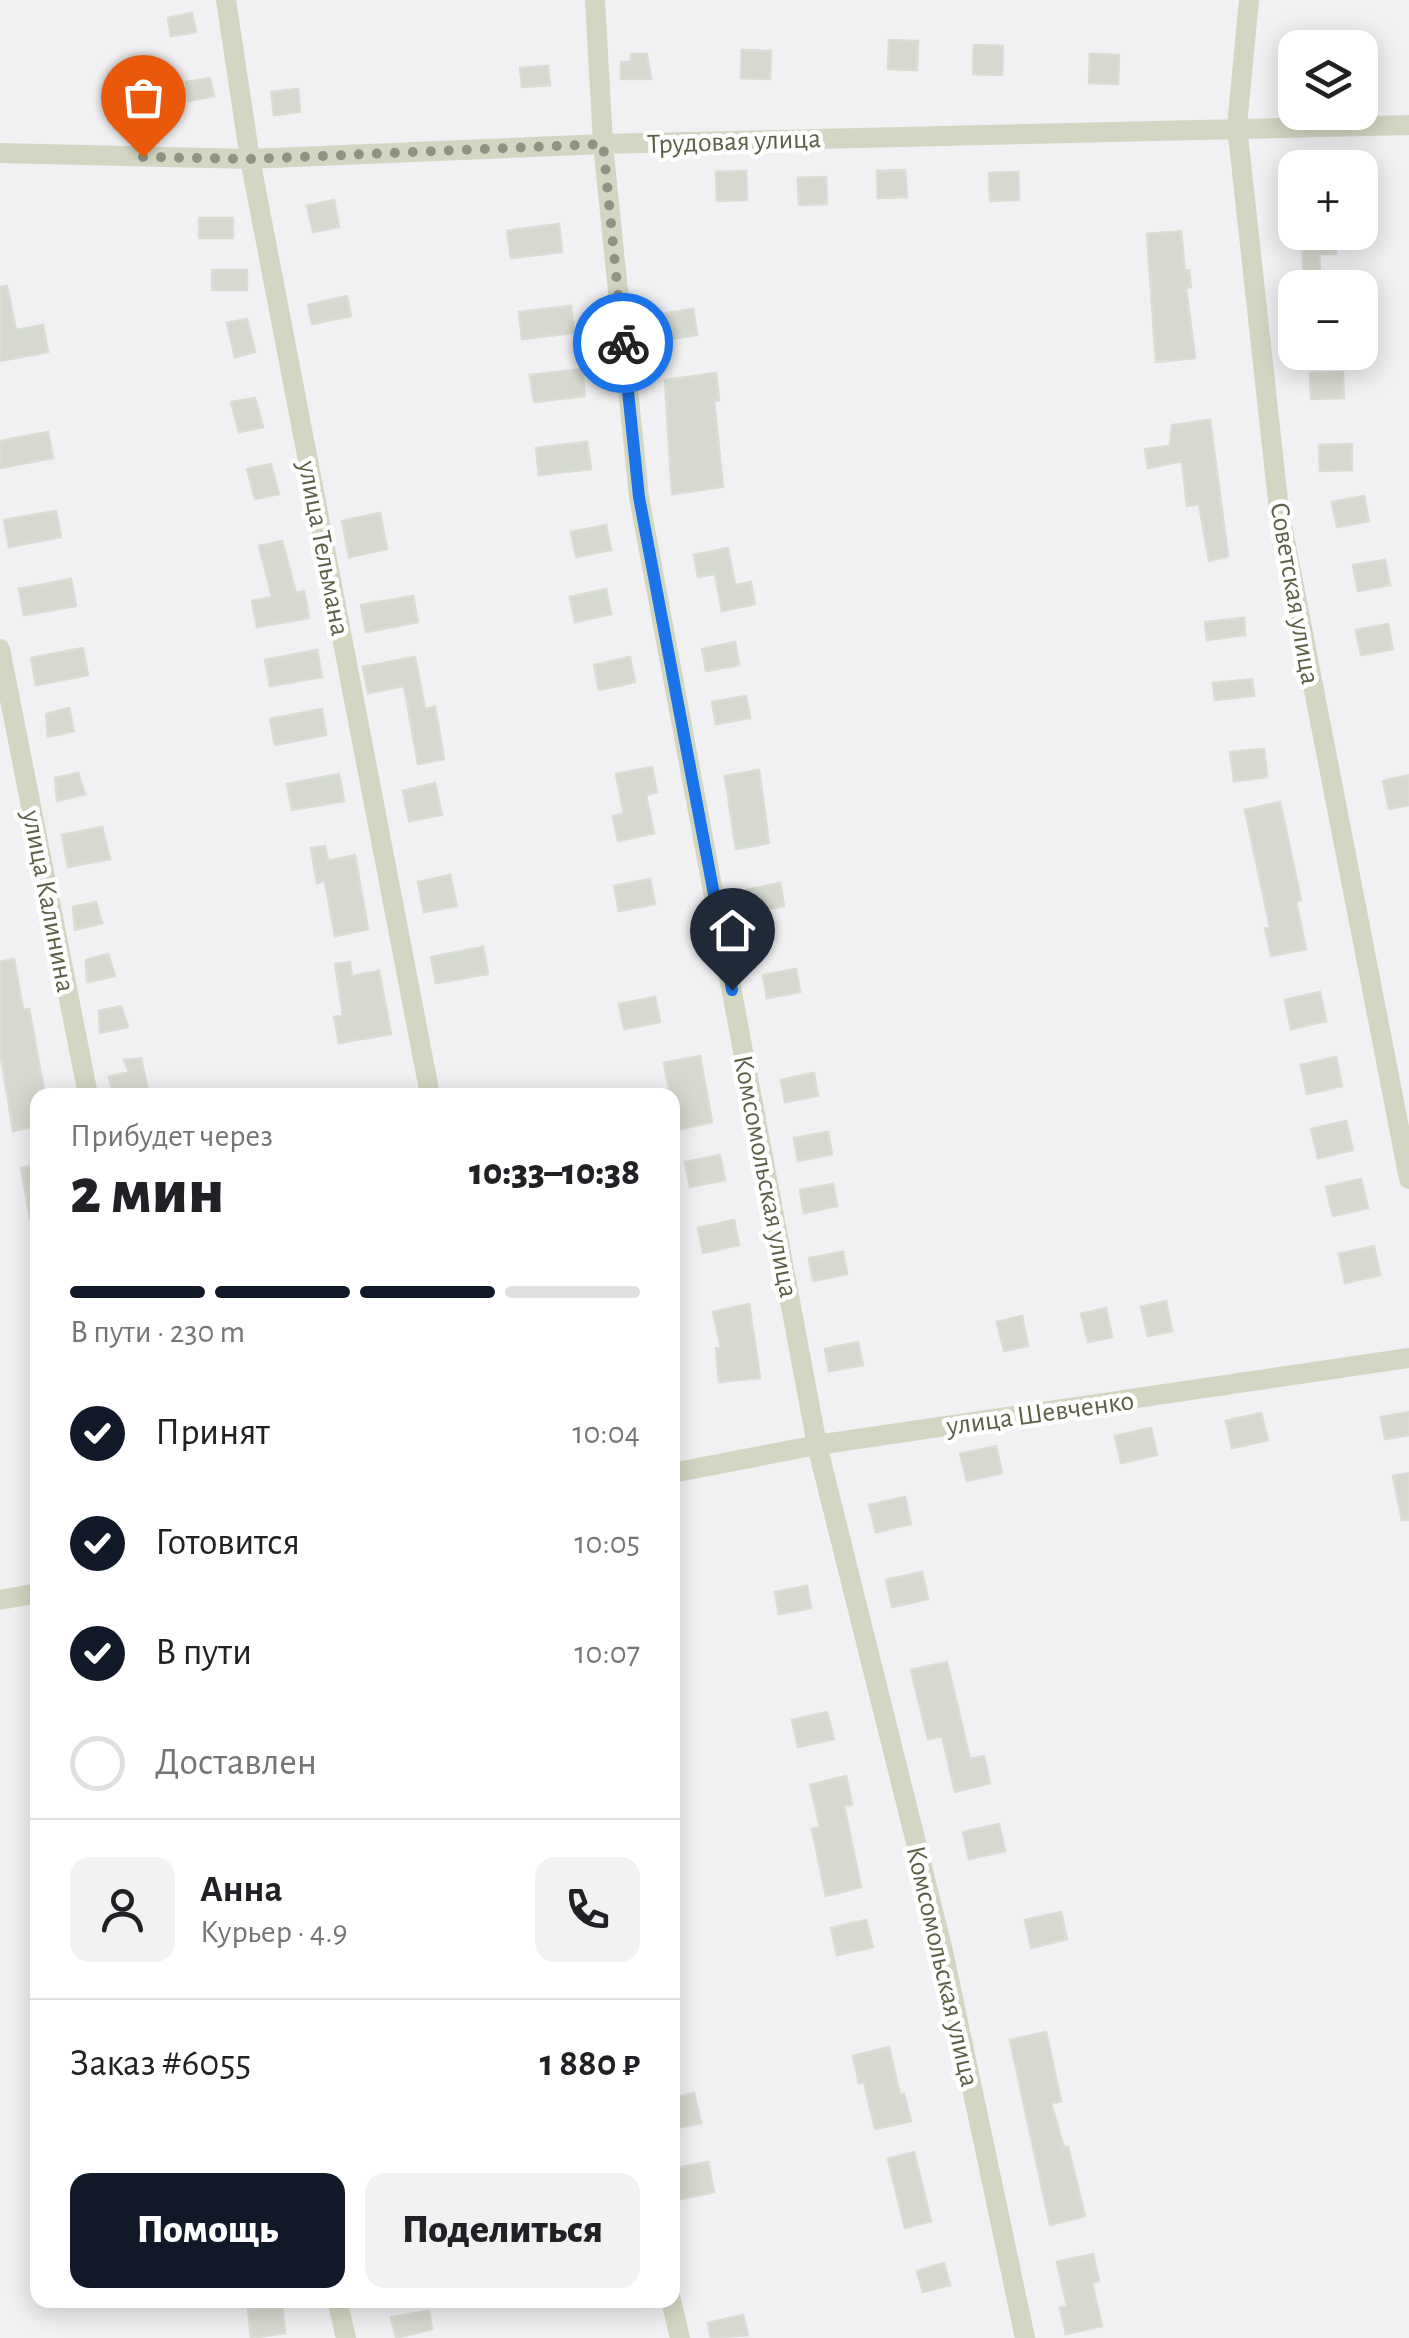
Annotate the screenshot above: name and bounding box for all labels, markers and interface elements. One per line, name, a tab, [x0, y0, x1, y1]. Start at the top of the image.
map controls	[1278, 30, 1378, 370]
button: layers	[1278, 30, 1378, 130]
pin	[101, 55, 186, 158]
icon: bag	[116, 70, 171, 125]
street label: Трудовая улица	[647, 125, 822, 159]
button: +	[1278, 150, 1378, 250]
button: −	[1278, 270, 1378, 370]
courier	[573, 293, 673, 393]
icon: bike	[596, 316, 651, 371]
street label: улица Тельмана	[292, 458, 354, 638]
street label: Советская улица	[1264, 500, 1324, 687]
street label: улица Калинина	[17, 807, 79, 995]
pin	[690, 888, 775, 991]
icon: home	[705, 903, 760, 958]
street label: Комсомольская улица	[728, 1053, 802, 1300]
text: Прибудет через	[70, 1120, 273, 1152]
text: 10:33–10:38	[469, 1154, 640, 1192]
text: 2 мин	[70, 1160, 224, 1225]
text: В пути · 230 m	[70, 1316, 245, 1348]
street label: улица Шевченко	[944, 1387, 1136, 1441]
icon: check	[70, 1406, 125, 1461]
text: Принят	[155, 1414, 270, 1452]
text: 10:04	[572, 1417, 640, 1449]
icon: check	[70, 1516, 125, 1571]
text: Готовится	[155, 1524, 300, 1562]
text: 10:05	[574, 1527, 640, 1559]
icon: check	[70, 1626, 125, 1681]
text: В пути	[155, 1634, 252, 1672]
text: 10:07	[575, 1637, 640, 1669]
text: Доставлен	[155, 1744, 317, 1782]
street label: Комсомольская улица	[901, 1843, 983, 2090]
button: person	[70, 1857, 175, 1962]
button: phone	[535, 1857, 640, 1962]
text: Анна	[200, 1871, 283, 1909]
text: Курьер · 4.9	[200, 1916, 348, 1948]
text: Заказ #6055	[70, 2045, 251, 2083]
text: 1 880 ₽	[540, 2045, 640, 2083]
button: Помощь	[70, 2173, 345, 2288]
button: Поделиться	[365, 2173, 640, 2288]

